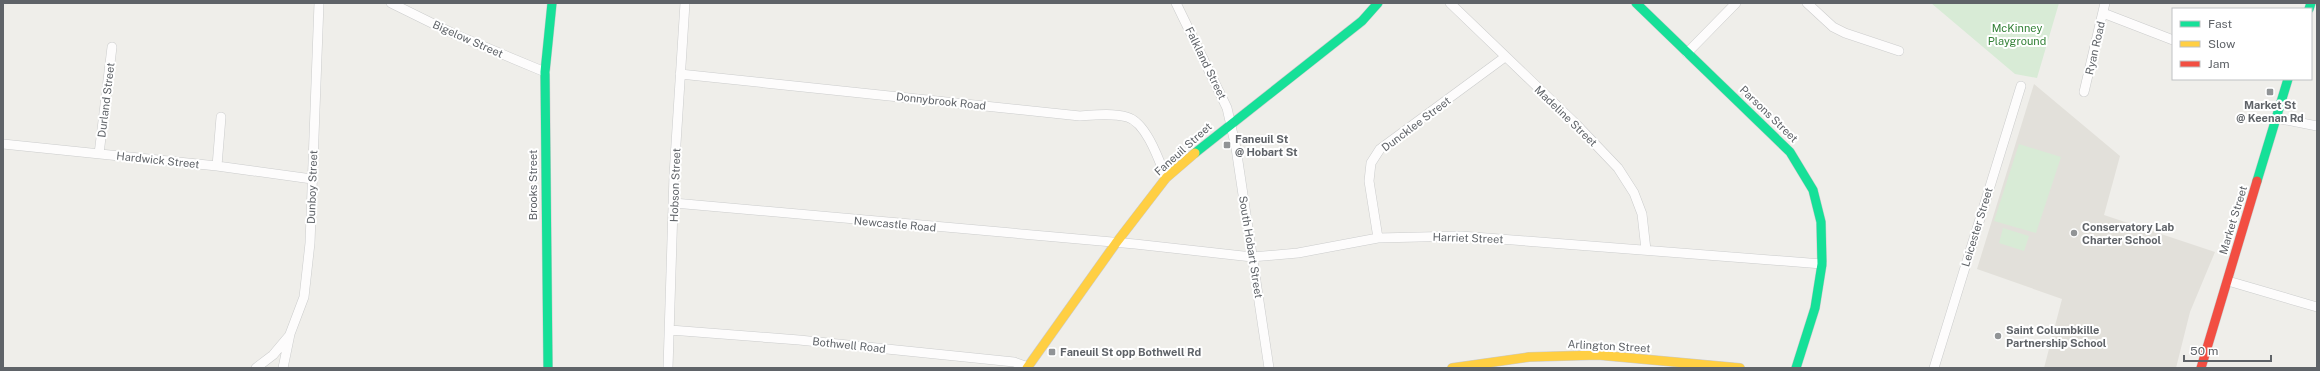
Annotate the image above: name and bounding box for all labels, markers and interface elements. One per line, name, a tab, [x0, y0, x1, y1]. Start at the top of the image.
legend	[2172, 8, 2312, 80]
text: Fast	[2208, 17, 2233, 31]
street label: Bigelow Street	[431, 18, 505, 60]
street label: Ryan Road	[2083, 20, 2107, 76]
park label: McKinney Playground	[1988, 22, 2046, 47]
street label: Falkland Street	[1183, 25, 1229, 101]
text: Slow	[2208, 37, 2236, 51]
text: Jam	[2208, 57, 2230, 71]
street label: Durland Street	[95, 62, 117, 138]
street label: Madeline Street	[1532, 83, 1600, 149]
street label: Parsons Street	[1738, 83, 1800, 145]
marker: Market St @ Keenan Rd	[2265, 87, 2275, 97]
street label: Donnybrook Road	[895, 90, 987, 112]
street label: Duncklee Street	[1379, 94, 1453, 154]
place label: Market St @ Keenan Rd	[2236, 99, 2304, 124]
street label: Faneuil Street	[1152, 120, 1214, 178]
place label: Faneuil St @ Hobart St	[1235, 133, 1298, 158]
marker: Faneuil St @ Hobart St	[1222, 140, 1232, 150]
street label: Hobson Street	[668, 148, 682, 222]
street label: Hardwick Street	[116, 150, 200, 170]
street label: Dunboy Street	[305, 150, 319, 224]
street label: Brooks Street	[527, 150, 539, 220]
street label: Market Street	[2217, 184, 2249, 256]
street label: Leicester Street	[1959, 186, 1995, 268]
street label: South Hobart Street	[1237, 195, 1265, 299]
street label: Newcastle Road	[853, 214, 937, 234]
place label: Conservatory Lab Charter School	[2082, 221, 2175, 246]
marker: Conservatory Lab Charter School	[2069, 228, 2079, 238]
street label: Harriet Street	[1432, 231, 1504, 245]
place label: Saint Columbkille Partnership School	[2006, 324, 2107, 349]
marker: Saint Columbkille Partnership School	[1993, 331, 2003, 341]
street label: Bothwell Road	[812, 335, 886, 355]
scale bar	[2184, 337, 2271, 363]
street label: Arlington Street	[1567, 338, 1651, 354]
text: 50 m	[2190, 344, 2218, 358]
place label: Faneuil St opp Bothwell Rd	[1060, 346, 1201, 358]
marker: Faneuil St opp Bothwell Rd	[1047, 347, 1057, 357]

